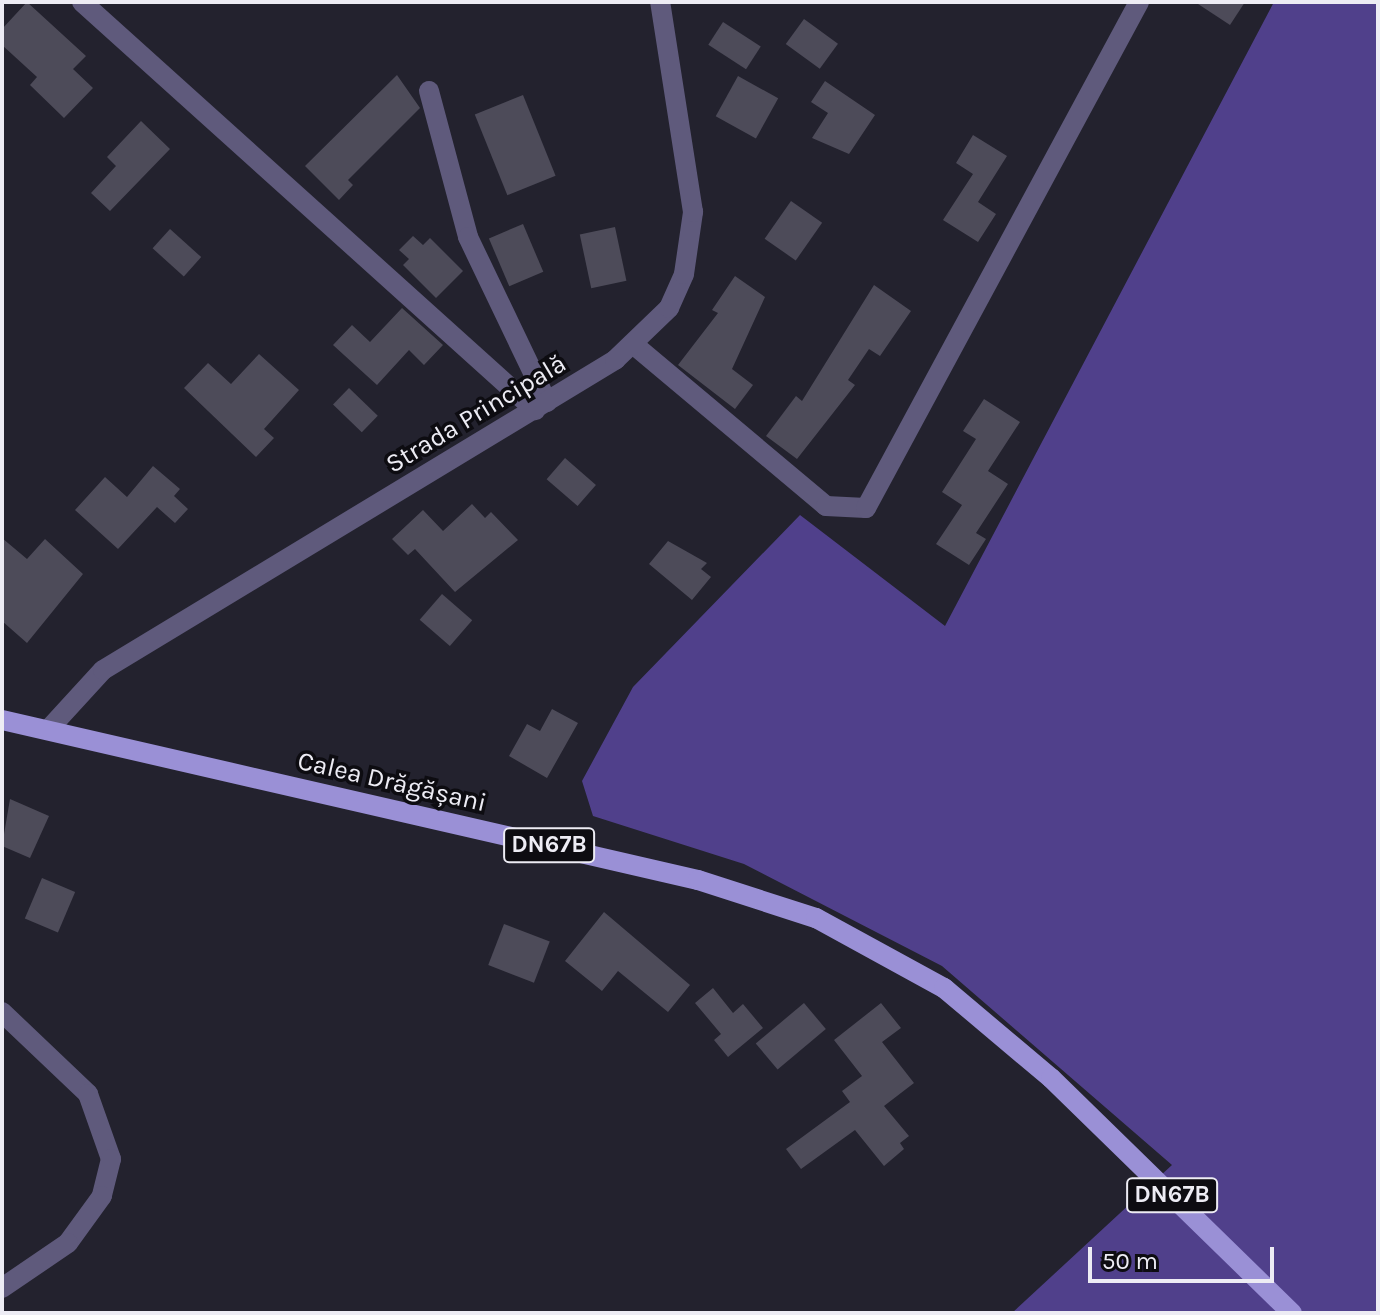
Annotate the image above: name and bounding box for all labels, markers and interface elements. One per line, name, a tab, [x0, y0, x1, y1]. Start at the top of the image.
street label: Strada Principală	[380, 348, 572, 480]
street label: Calea Drăgășani	[295, 745, 489, 819]
road number: DN67B	[503, 825, 595, 865]
road number: DN67B	[1126, 1175, 1218, 1215]
scale bar	[1092, 1231, 1278, 1281]
text: 50 m	[1102, 1247, 1158, 1275]

